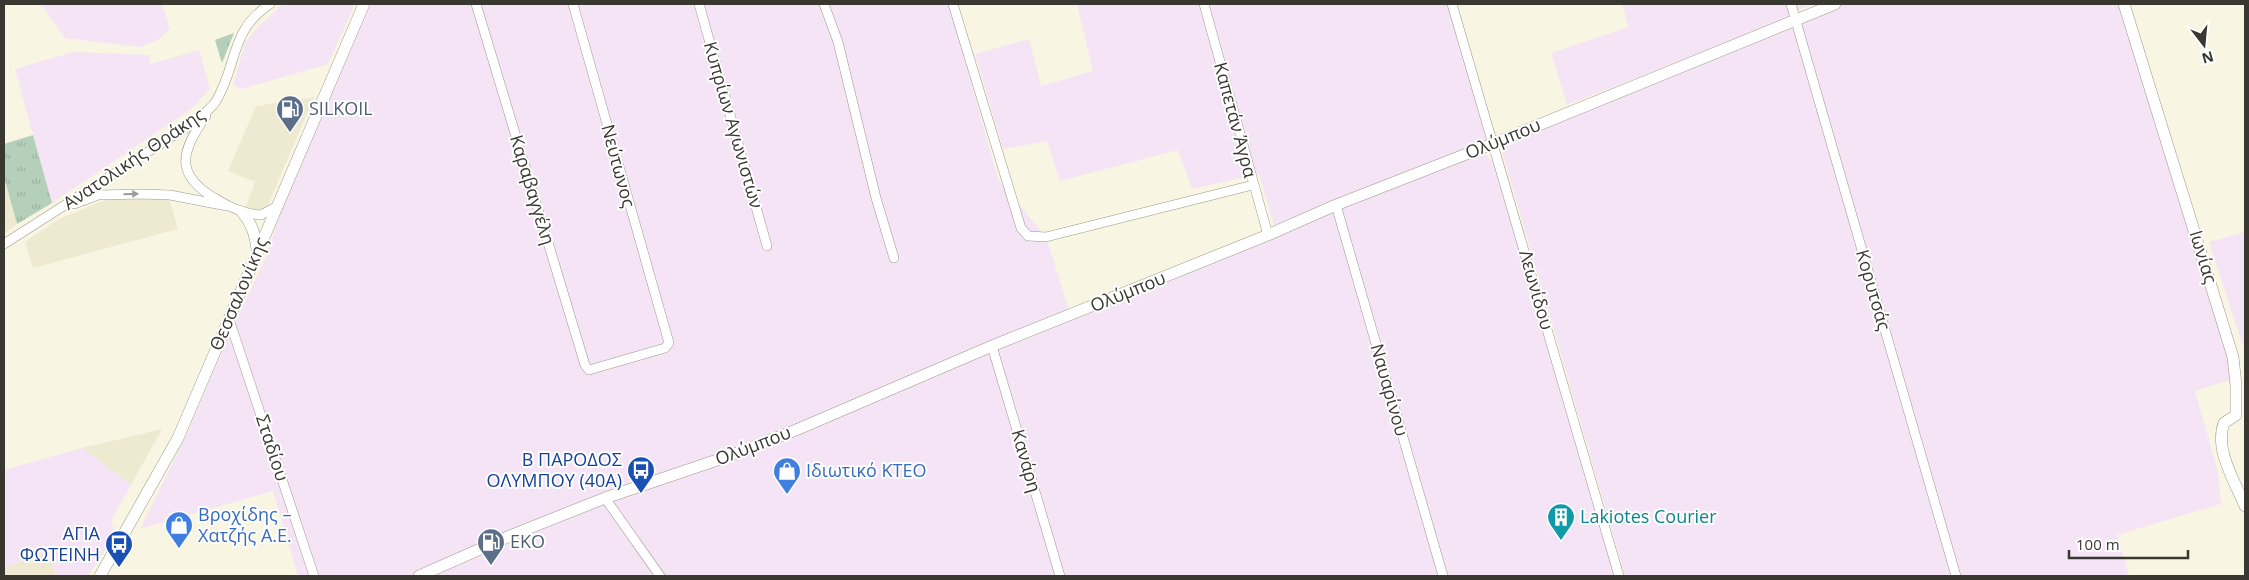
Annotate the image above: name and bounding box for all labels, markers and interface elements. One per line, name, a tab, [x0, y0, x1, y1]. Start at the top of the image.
north arrow	[2179, 20, 2229, 70]
street label: Κυπρίων Αγωνιστών	[699, 38, 769, 211]
text: N	[2200, 47, 2216, 69]
street label: Καπετάν Άγρα	[1209, 59, 1263, 180]
fuel station icon: SILKOIL	[275, 94, 305, 133]
place label: SILKOIL	[309, 96, 373, 120]
street label: Ανατολικής Θράκης	[58, 102, 209, 215]
street label: Ολύμπου	[1461, 112, 1544, 164]
street label: Νεύτωνος	[596, 122, 642, 210]
street label: Καραβαγγέλη	[505, 132, 561, 248]
one-way arrow	[124, 190, 140, 198]
street label: Ιωνίας	[2185, 227, 2223, 287]
street label: Θεσσαλονίκης	[203, 233, 273, 354]
street label: Λεωνίδου	[1514, 247, 1560, 332]
street label: Κορυτσάς	[1851, 247, 1897, 333]
street label: Ολύμπου	[1086, 265, 1169, 317]
street label: Ναυαρίνου	[1365, 341, 1415, 439]
street label: Σταδίου	[251, 411, 295, 484]
street label: Ολύμπου	[711, 420, 794, 470]
street label: Κανάρη	[1007, 426, 1047, 495]
place label: Β ΠΑΡΟΔΟΣ ΟΛΥΜΠΟΥ (40Α)	[486, 447, 622, 492]
bus stop icon: Β ΠΑΡΟΔΟΣ ΟΛΥΜΠΟΥ (40Α)	[626, 455, 656, 494]
shop icon: Ιδιωτικό ΚΤΕΟ	[772, 456, 802, 495]
place label: Ιδιωτικό ΚΤΕΟ	[806, 458, 926, 482]
place label: Βροχίδης – Χατζής Α.Ε.	[198, 502, 292, 547]
building icon: Lakiotes Courier	[1546, 502, 1576, 541]
place label: Lakiotes Courier	[1580, 504, 1717, 528]
shop icon: Βροχίδης – Χατζής Α.Ε.	[164, 510, 194, 549]
place label: ΑΓΙΑ ΦΩΤΕΙΝΗ	[20, 521, 101, 566]
fuel station icon: EKO	[476, 527, 506, 566]
scale bar	[2069, 528, 2188, 560]
bus stop icon: ΑΓΙΑ ΦΩΤΕΙΝΗ	[104, 529, 134, 568]
place label: EKO	[510, 529, 545, 553]
text: 100 m	[2076, 534, 2120, 554]

